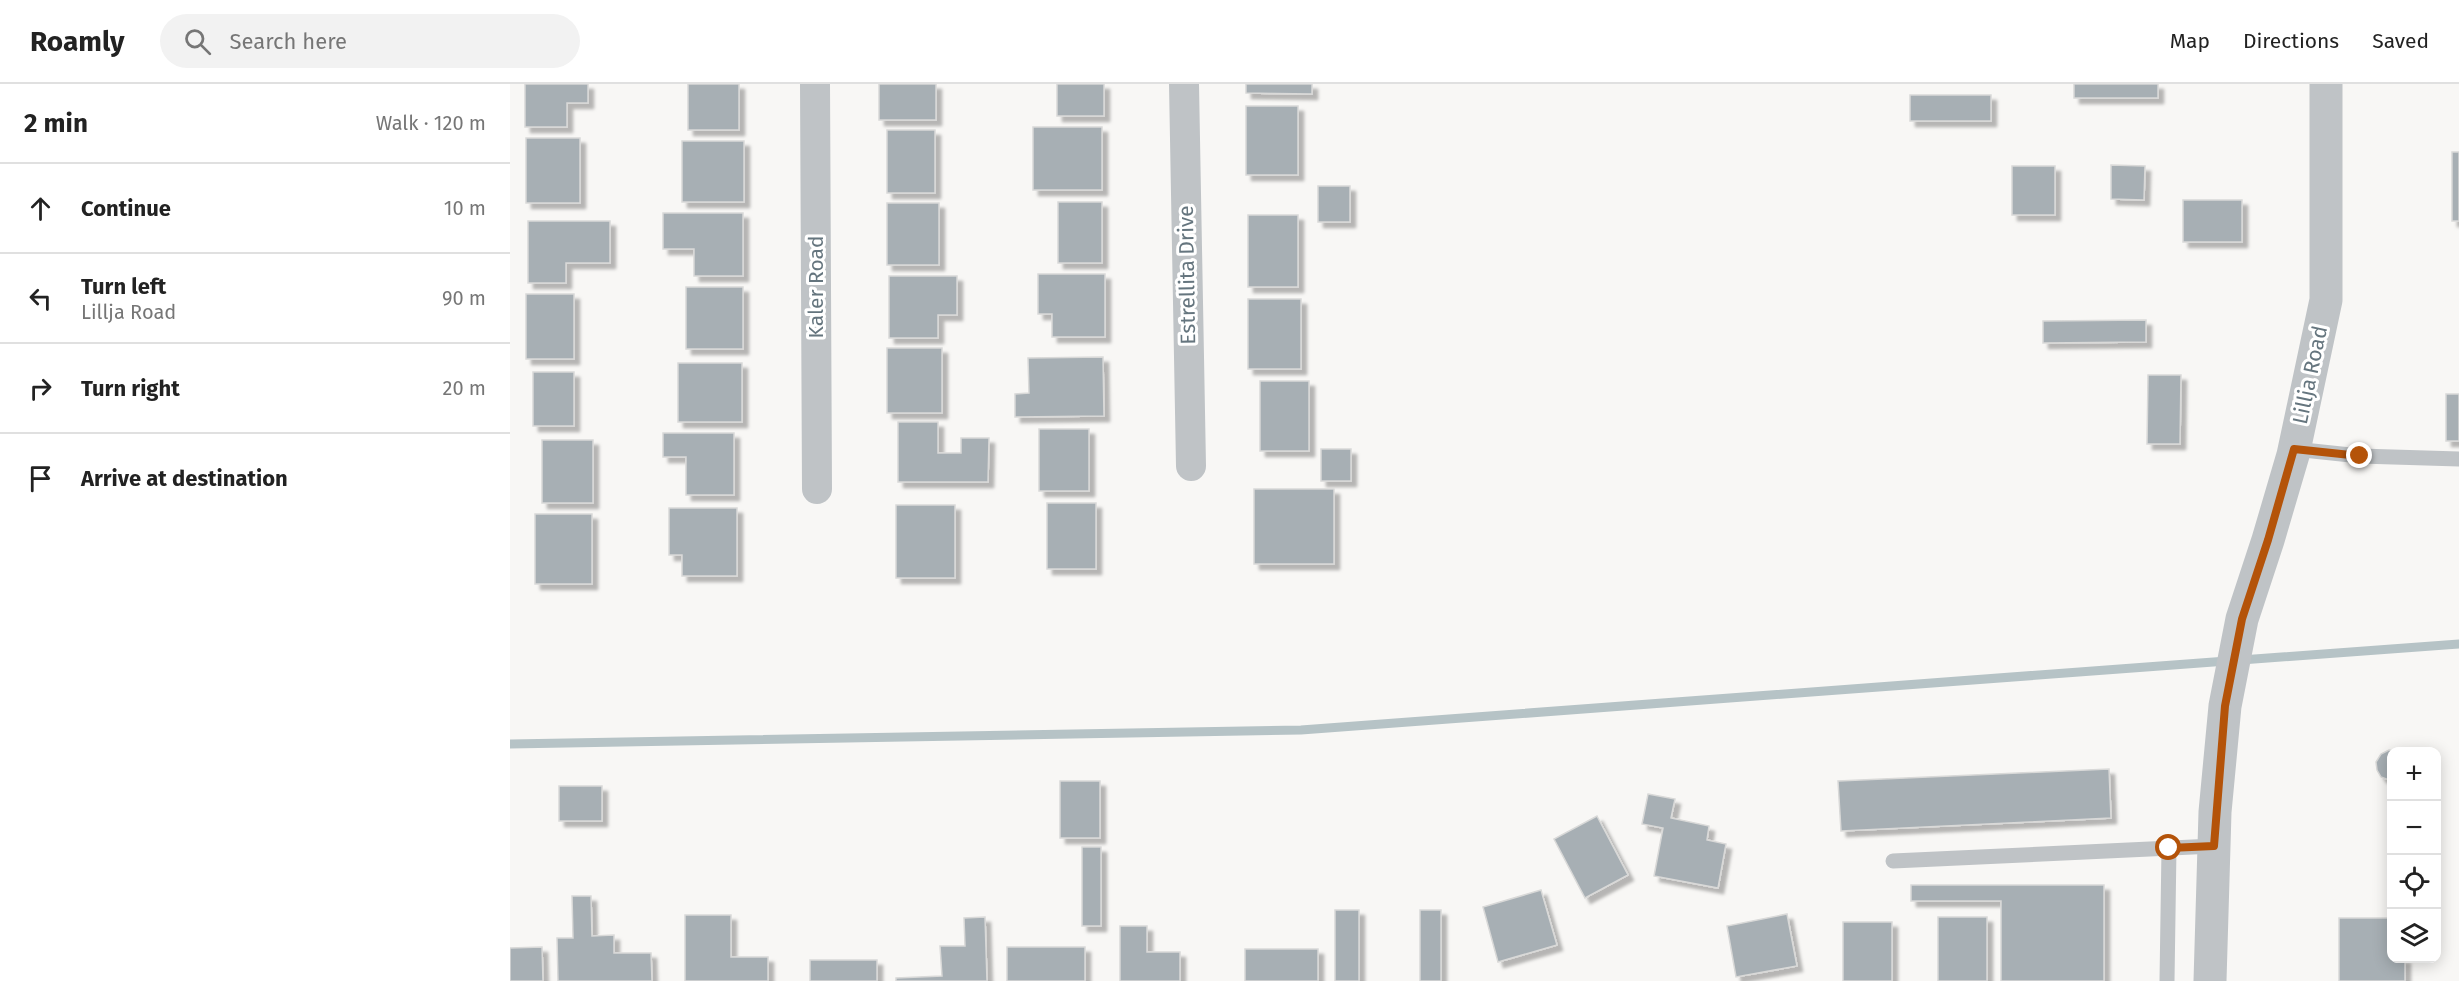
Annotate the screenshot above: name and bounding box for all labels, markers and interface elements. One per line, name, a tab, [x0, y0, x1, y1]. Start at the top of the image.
search box	[160, 14, 580, 68]
text: Roamly	[30, 25, 124, 58]
icon: search	[181, 25, 214, 58]
text: Search here	[229, 28, 347, 55]
text: Map	[2170, 28, 2210, 54]
text: Directions	[2243, 28, 2339, 54]
text: Saved	[2372, 28, 2429, 54]
text: 2 min	[24, 108, 88, 139]
text: Walk · 120 m	[376, 111, 486, 135]
icon: ahead	[24, 192, 57, 225]
text: Continue	[81, 195, 171, 222]
text: 10 m	[444, 196, 486, 220]
street label: Estrellita Drive	[1173, 205, 1201, 345]
street label: Kaler Road	[803, 235, 829, 339]
text: Turn left	[81, 273, 166, 300]
icon: left	[24, 282, 57, 315]
text: 90 m	[442, 286, 486, 310]
text: Lillja Road	[81, 300, 176, 324]
street label: Lillja Road	[2287, 323, 2333, 427]
icon: right	[24, 372, 57, 405]
text: Turn right	[81, 375, 180, 402]
text: 20 m	[443, 376, 486, 400]
route end	[2346, 442, 2372, 468]
icon: arrive	[24, 462, 57, 495]
text: Arrive at destination	[81, 465, 288, 492]
map controls	[2387, 747, 2441, 963]
button: +	[2387, 747, 2441, 801]
button: −	[2387, 801, 2441, 855]
route start	[2155, 834, 2181, 860]
button: locate	[2387, 855, 2441, 909]
button: layers	[2387, 909, 2441, 963]

